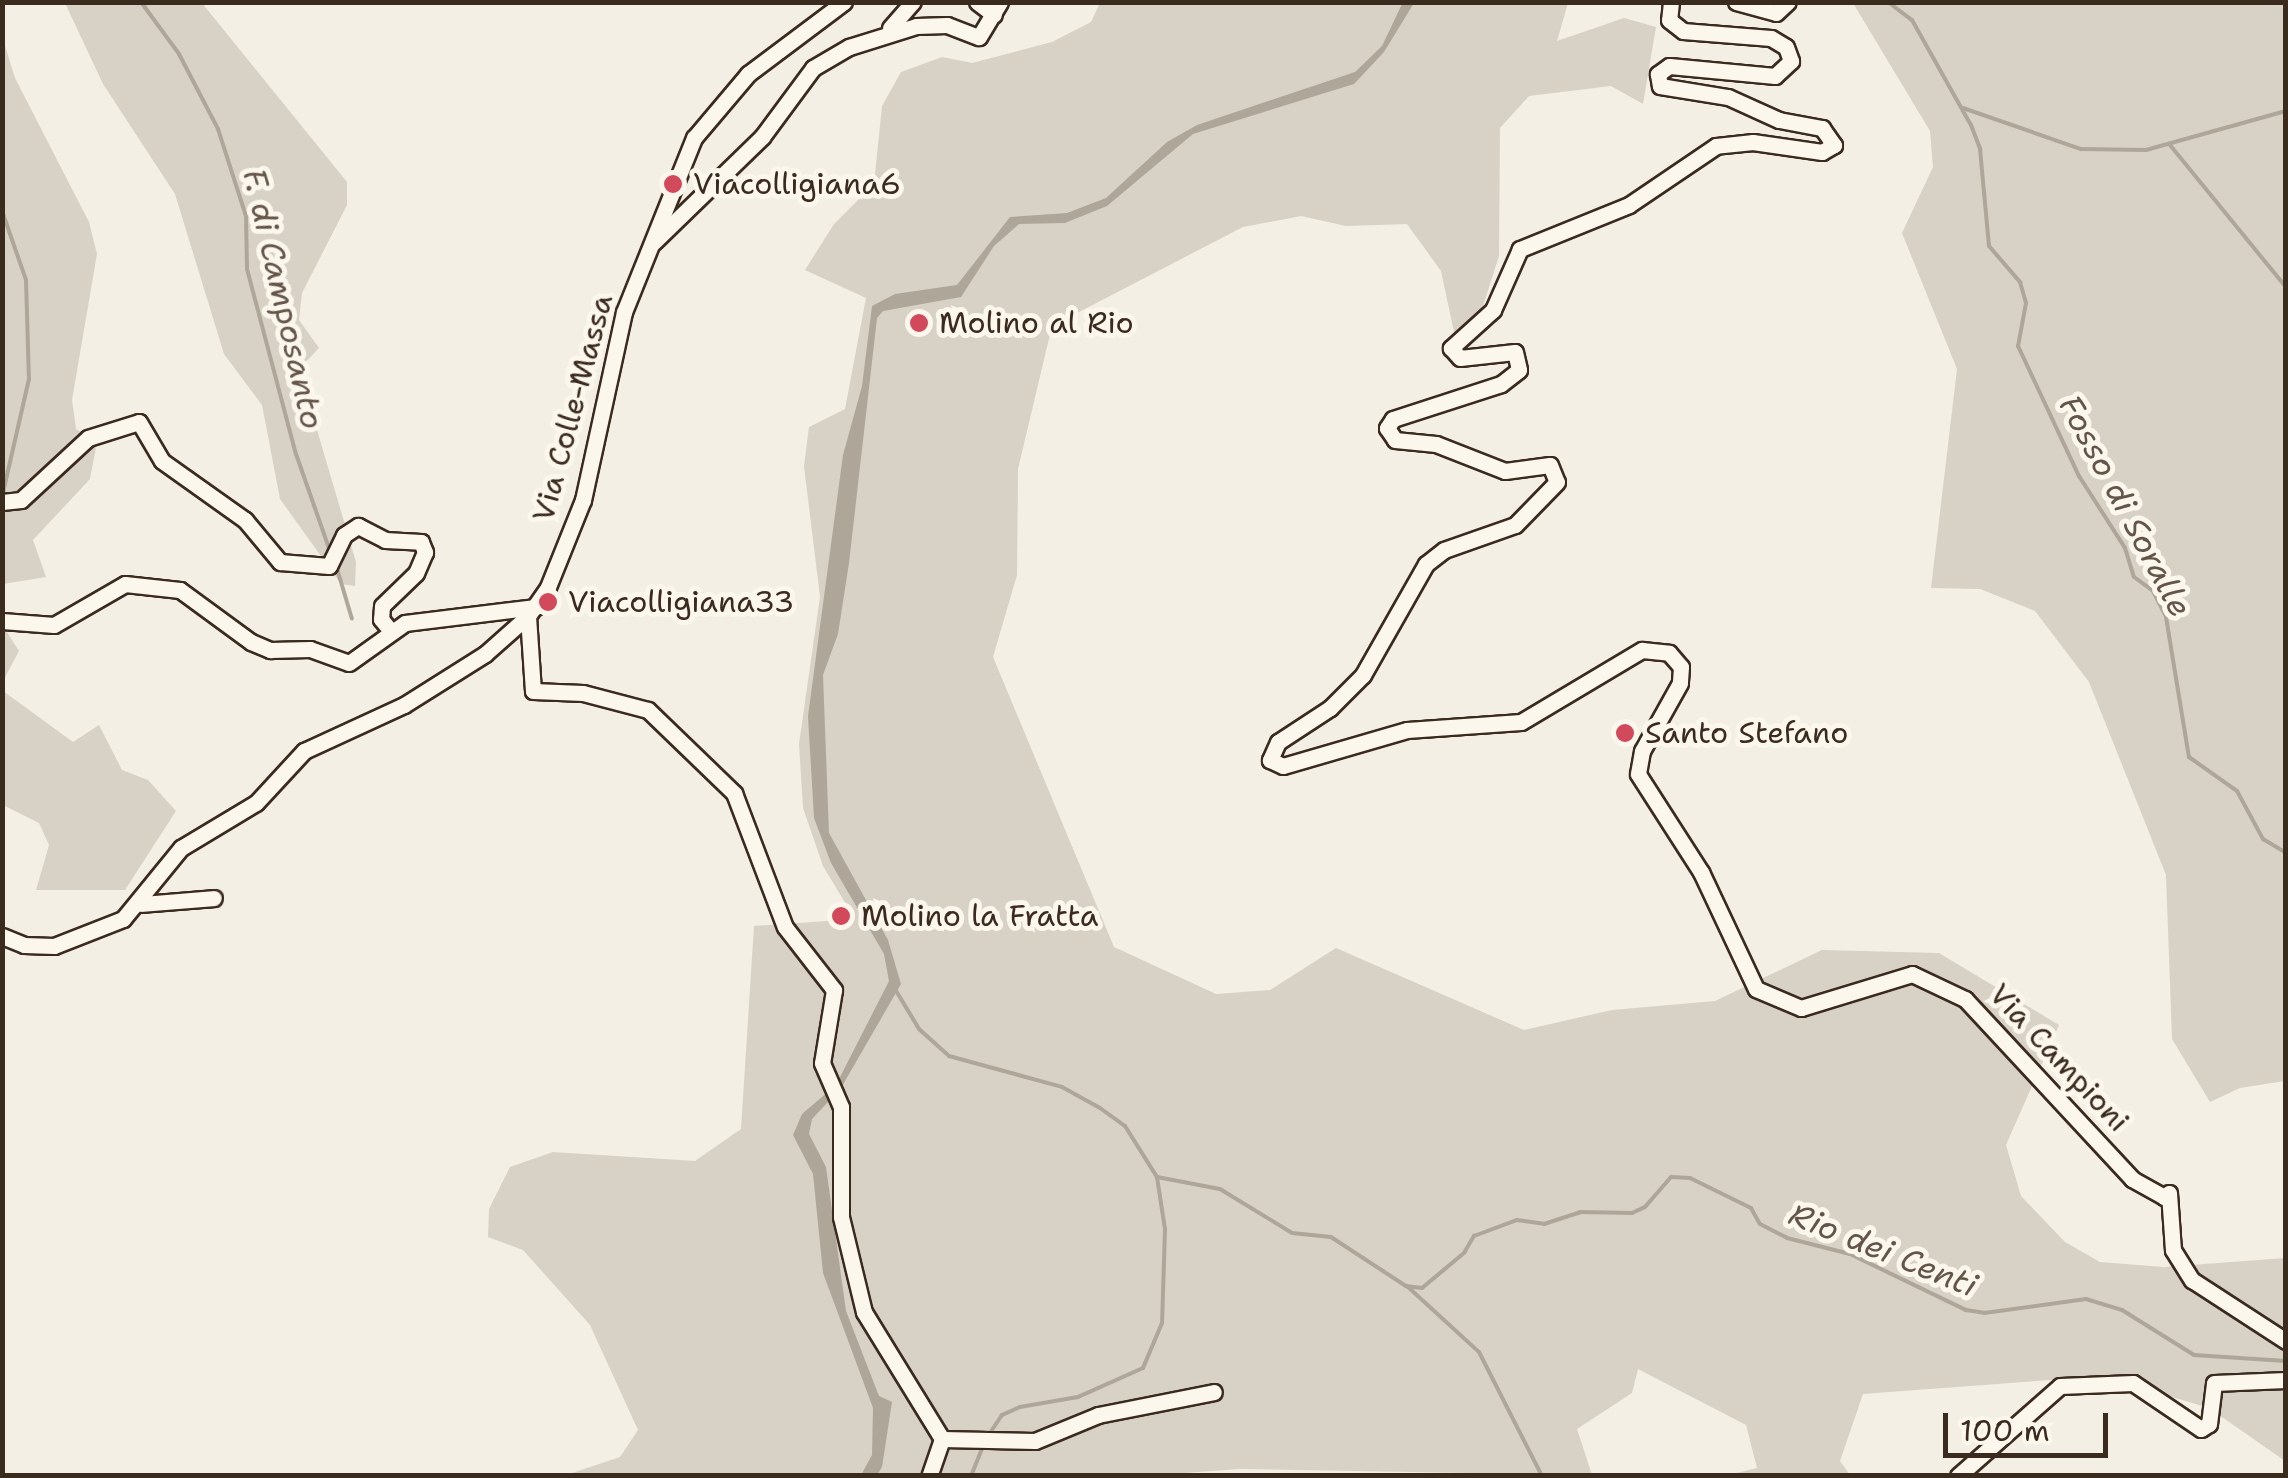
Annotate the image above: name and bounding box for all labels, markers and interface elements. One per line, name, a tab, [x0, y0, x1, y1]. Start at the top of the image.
water label: F. di Camposanto	[234, 165, 332, 433]
place label: Viacolligiana6	[693, 166, 901, 202]
marker: Viacolligiana6	[662, 173, 684, 195]
street label: Via Colle-Massa	[525, 290, 621, 526]
place label: Molino al Rio	[939, 305, 1134, 341]
marker: Molino al Rio	[908, 312, 930, 334]
water label: Fosso di Soralle	[2050, 389, 2200, 623]
place label: Viacolligiana33	[568, 584, 794, 620]
marker: Viacolligiana33	[537, 591, 559, 613]
place label: Santo Stefano	[1645, 715, 1848, 751]
marker: Santo Stefano	[1614, 722, 1636, 744]
place label: Molino la Fratta	[861, 898, 1098, 934]
marker: Molino la Fratta	[830, 905, 852, 927]
street label: Via Campioni	[1981, 977, 2137, 1139]
water label: Rio dei Centi	[1784, 1195, 1982, 1305]
scale bar	[1948, 1393, 2113, 1455]
text: 100 m	[1960, 1410, 2050, 1451]

